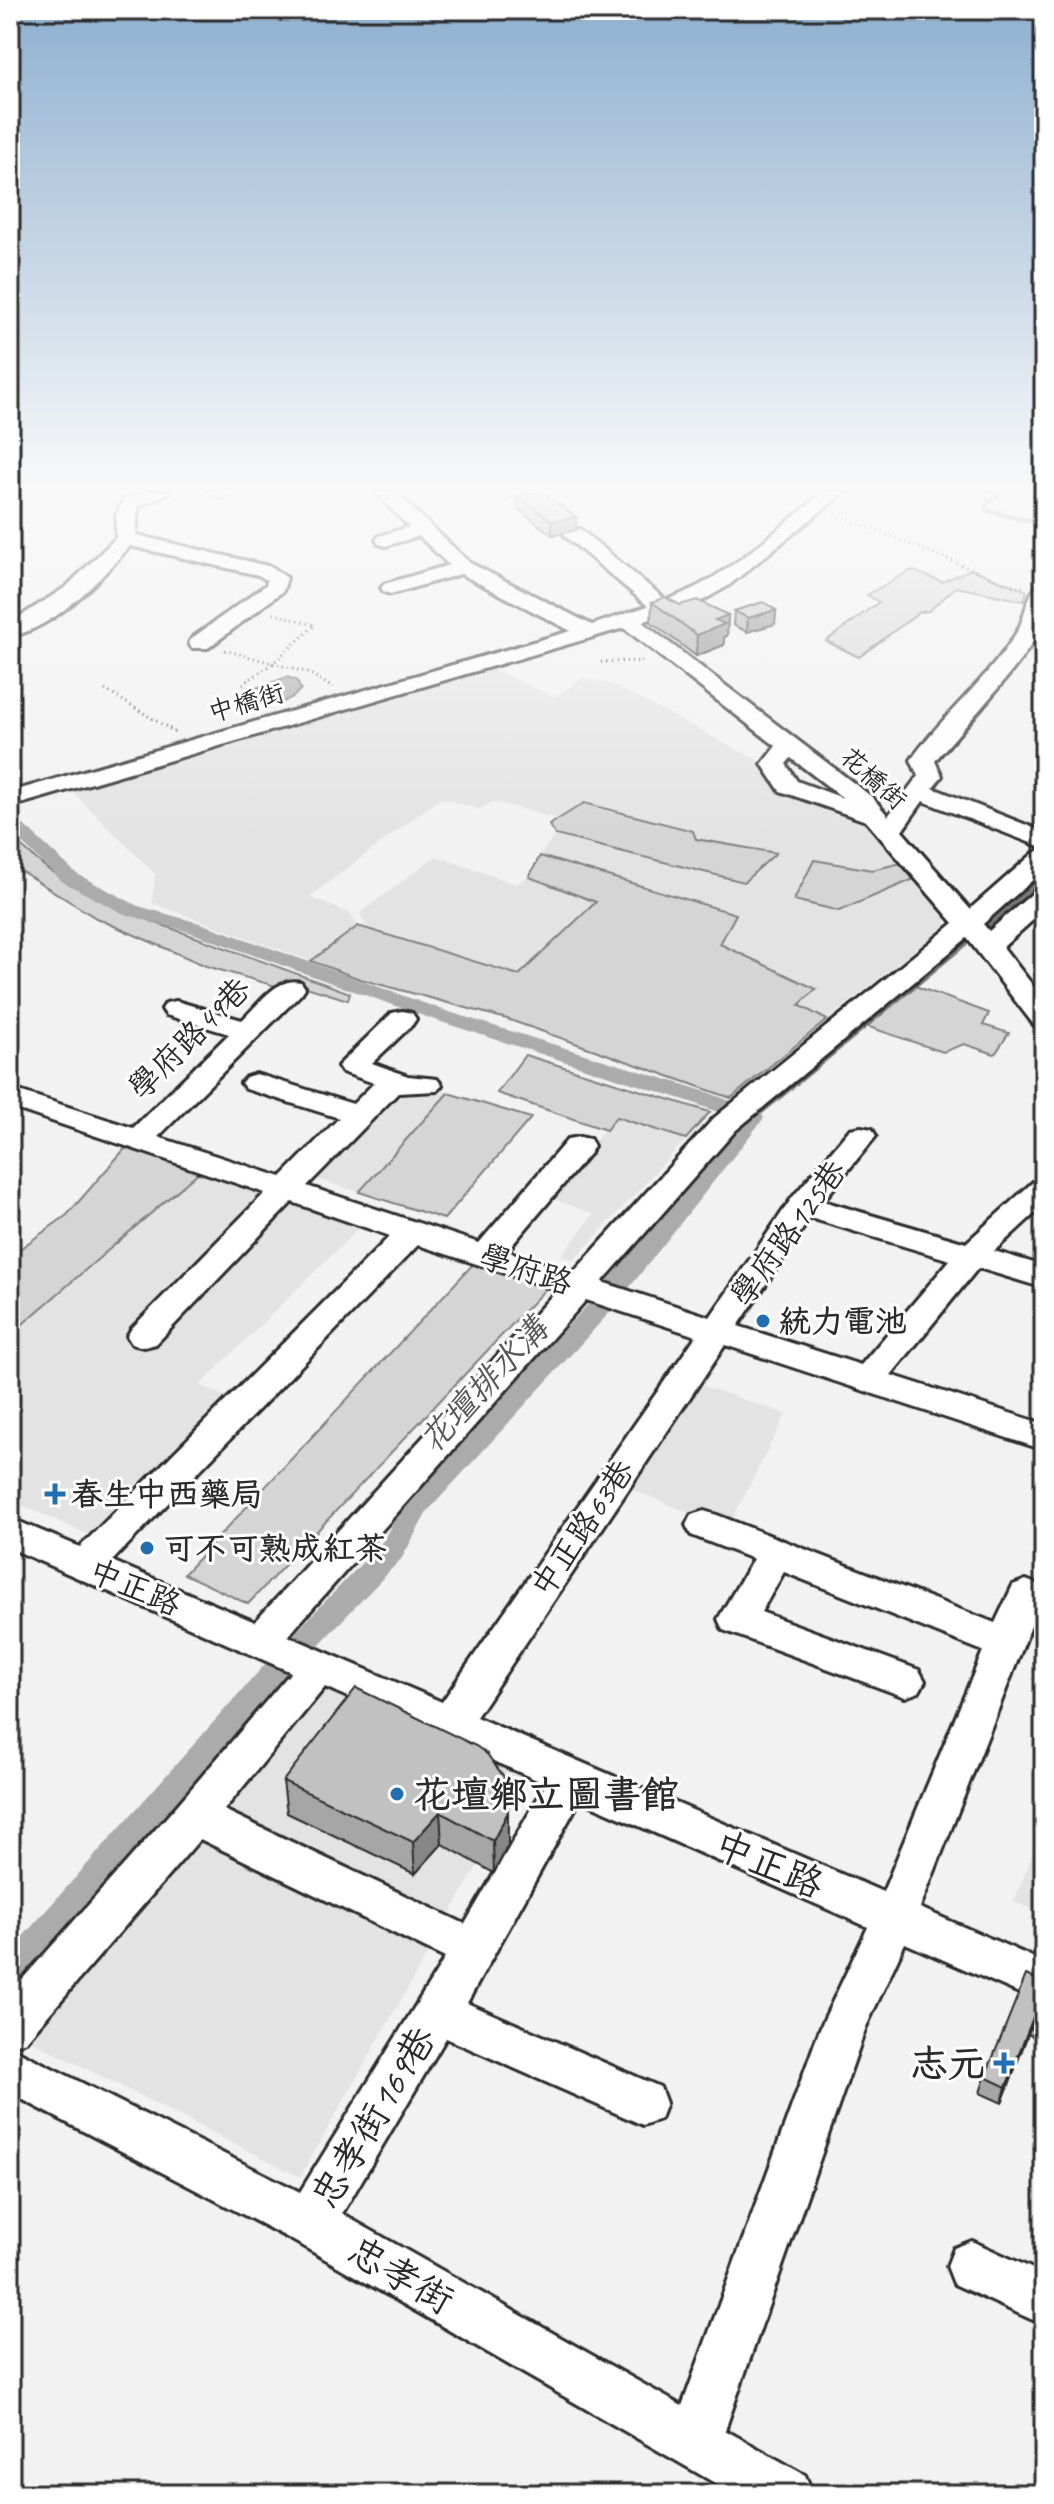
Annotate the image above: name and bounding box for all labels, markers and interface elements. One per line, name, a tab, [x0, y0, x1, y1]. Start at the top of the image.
street label: 中橋街	[204, 676, 288, 729]
street label: 花橋街	[834, 740, 914, 817]
street label: 學府路49巷	[119, 968, 259, 1108]
street label: 學府路125巷	[722, 1152, 855, 1315]
street label: 學府路	[474, 1235, 578, 1304]
place label: 統力電池	[779, 1301, 907, 1342]
water label: 花壇排水溝	[410, 1305, 559, 1461]
marker: 統力電池	[754, 1312, 772, 1330]
street label: 中正路63巷	[522, 1452, 643, 1605]
place label: 春生中西藥局	[71, 1474, 263, 1515]
marker: 春生中西藥局	[46, 1485, 64, 1503]
place label: 可不可熟成紅茶	[163, 1528, 387, 1569]
marker: 可不可熟成紅茶	[138, 1539, 156, 1557]
street label: 中正路	[83, 1550, 187, 1625]
place label: 花壇鄉立圖書館	[413, 1771, 679, 1818]
marker: 花壇鄉立圖書館	[388, 1785, 406, 1803]
street label: 中正路	[707, 1821, 830, 1908]
street label: 忠孝街169巷	[301, 2018, 446, 2216]
place label: 志元	[910, 2040, 986, 2087]
marker: 志元	[993, 2052, 1015, 2074]
street label: 忠孝街	[340, 2227, 462, 2324]

